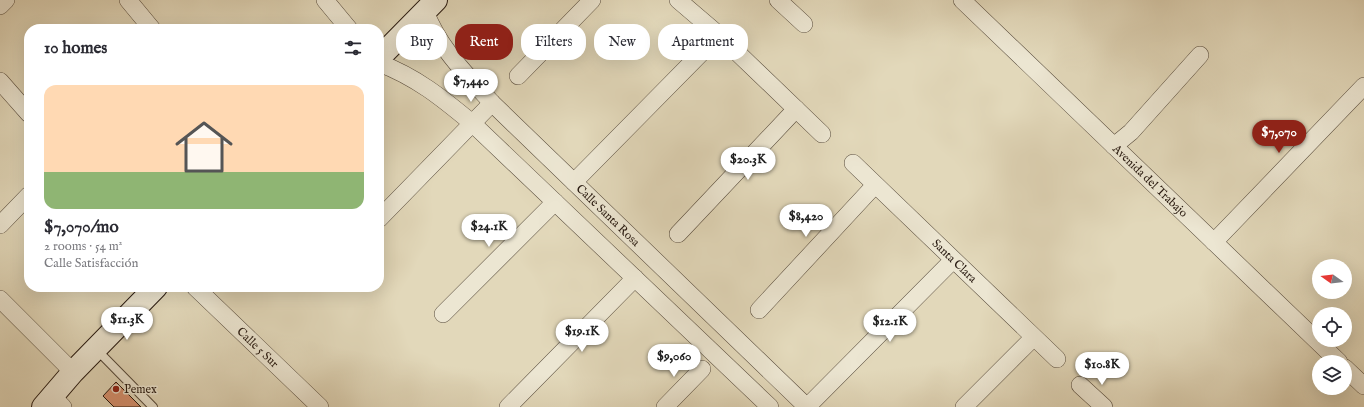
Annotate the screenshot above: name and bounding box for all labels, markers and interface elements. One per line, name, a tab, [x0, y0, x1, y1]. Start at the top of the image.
chip: Buy	[396, 24, 447, 60]
chip: Rent	[455, 24, 513, 60]
chip: Filters	[521, 24, 586, 60]
chip: New	[594, 24, 650, 60]
chip: Apartment	[658, 24, 748, 60]
icon: filters	[342, 37, 364, 59]
text: 10 homes	[44, 38, 107, 59]
pin: $7,440	[438, 69, 504, 103]
text: $7,440	[453, 73, 489, 90]
icon: home	[168, 111, 240, 183]
pin: $7,070	[1246, 120, 1312, 154]
text: $7,070	[1261, 124, 1297, 141]
street label: Avenida del Trabajo	[1109, 141, 1191, 221]
pin: $20.3K	[715, 147, 781, 181]
text: $20.3K	[730, 151, 766, 168]
street label: Calle Santa Rosa	[573, 181, 644, 250]
pin: $8,420	[773, 204, 839, 238]
text: $8,420	[789, 208, 823, 225]
pin: $24.1K	[456, 214, 522, 248]
text: $7,070/mo	[44, 217, 119, 238]
text: $24.1K	[471, 218, 508, 235]
street label: Santa Clara	[929, 236, 981, 286]
text: 2 rooms · 54 m²	[44, 238, 122, 255]
text: Calle Satisfacción	[44, 255, 138, 272]
north arrow	[1312, 259, 1352, 299]
map controls	[1312, 259, 1352, 395]
pin: $11.3K	[94, 307, 160, 341]
button: locate	[1312, 307, 1352, 347]
pin: $12.1K	[857, 309, 923, 343]
text: $11.3K	[110, 311, 144, 328]
text: $12.1K	[872, 313, 908, 330]
pin: $19.1K	[549, 319, 615, 353]
text: $19.1K	[565, 323, 599, 340]
street label: Calle 5 Sur	[234, 324, 282, 371]
pin: $9,060	[641, 344, 707, 378]
text: $9,060	[657, 348, 691, 365]
pin: $10.8K	[1069, 352, 1135, 386]
button: layers	[1312, 355, 1352, 395]
text: $10.8K	[1084, 356, 1120, 373]
place label: Pemex	[124, 382, 157, 397]
marker: Pemex	[111, 384, 121, 394]

